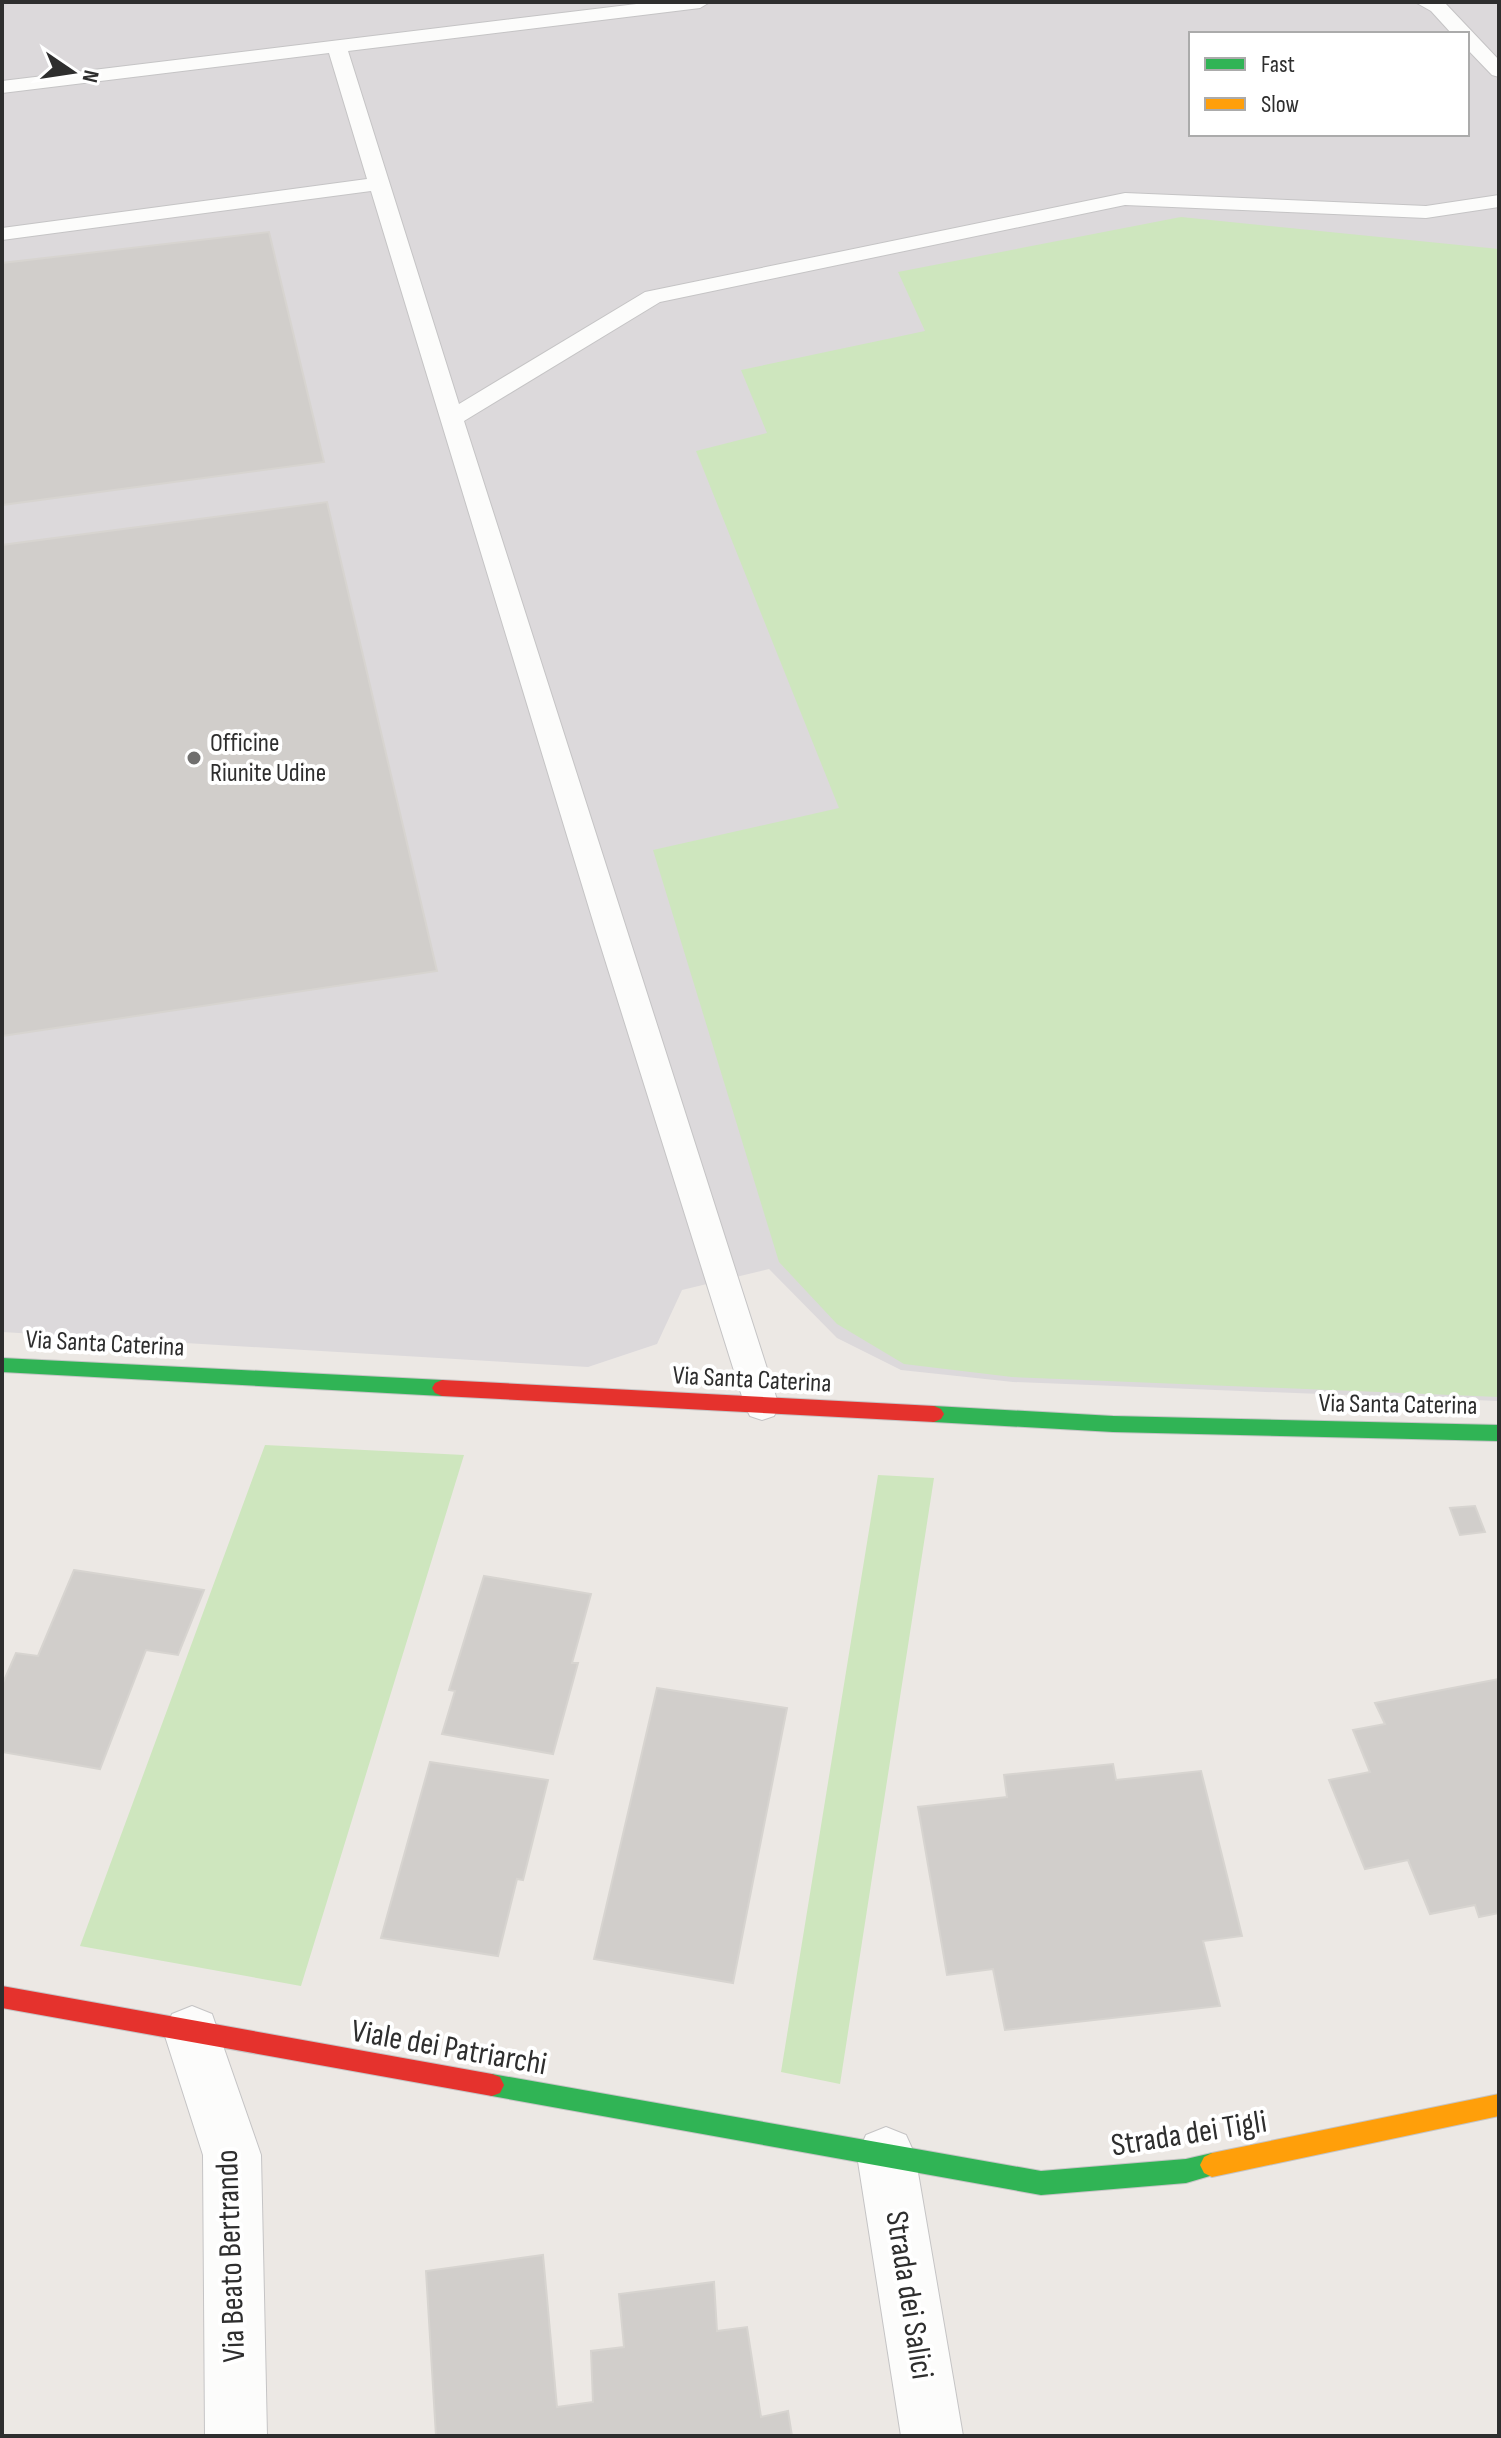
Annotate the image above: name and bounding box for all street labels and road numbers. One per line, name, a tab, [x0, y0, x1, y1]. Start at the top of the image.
street label: Via Santa Caterina	[25, 1324, 185, 1364]
street label: Via Santa Caterina	[672, 1360, 832, 1400]
street label: Via Santa Caterina	[1318, 1388, 1478, 1422]
street label: Viale dei Patriarchi	[348, 2012, 550, 2084]
street label: Strada dei Tigli	[1109, 2102, 1269, 2166]
street label: Via Beato Bertrando	[208, 2149, 254, 2363]
street label: Strada dei Salici	[876, 2208, 942, 2382]

